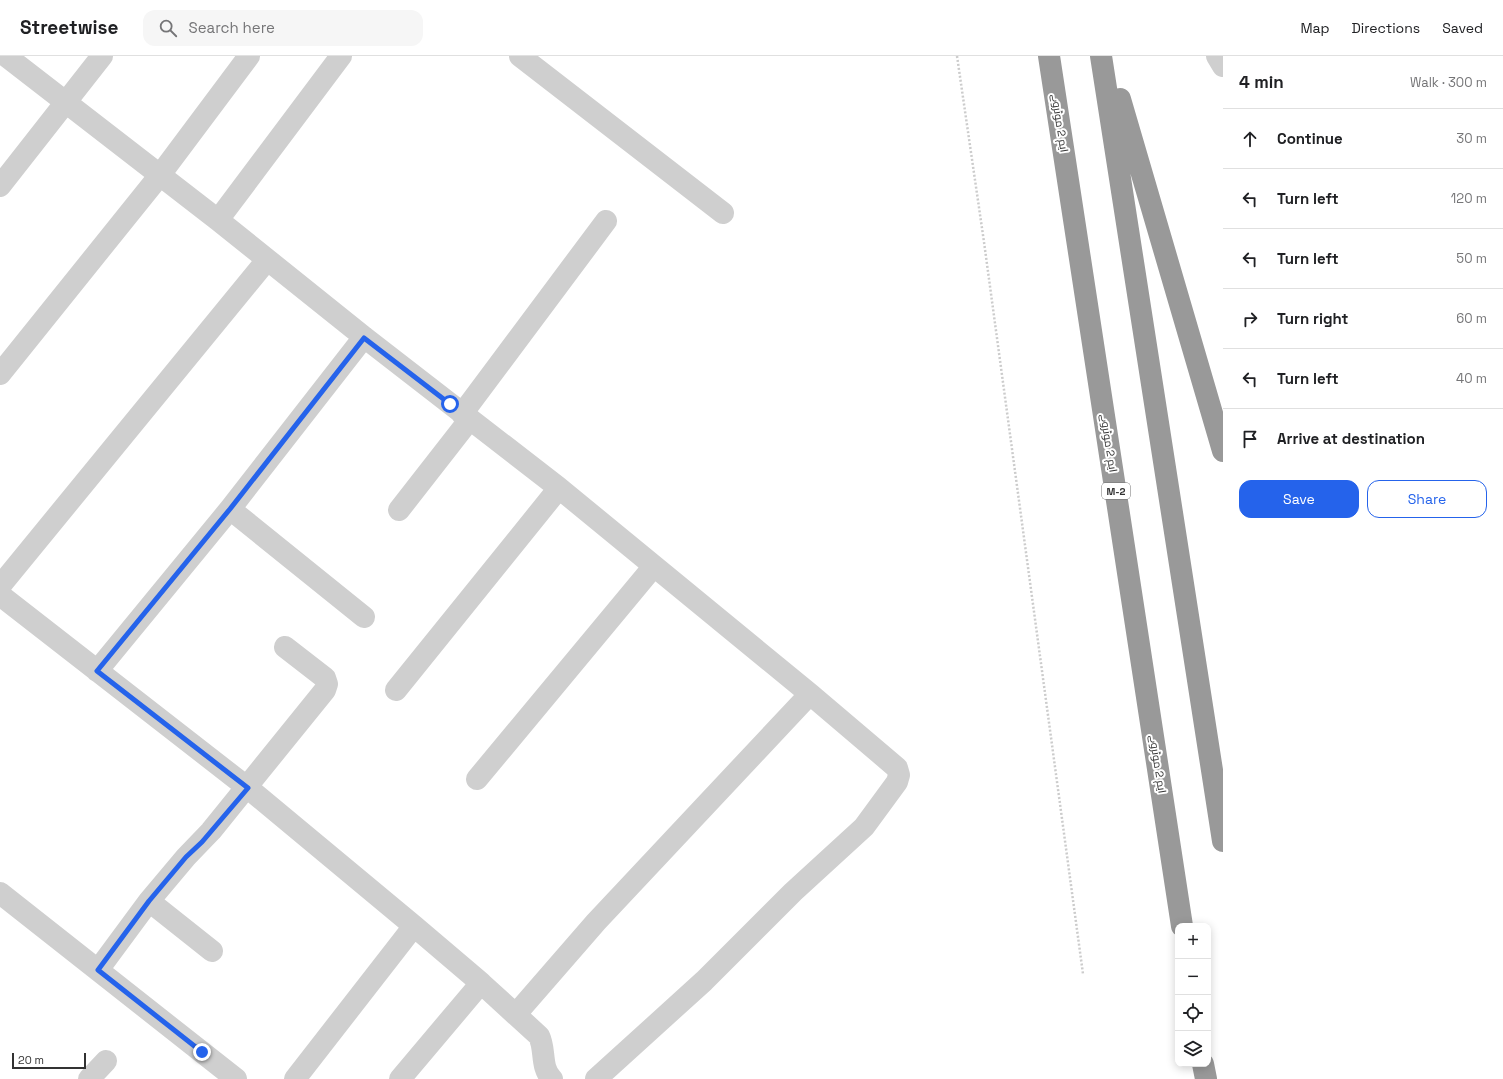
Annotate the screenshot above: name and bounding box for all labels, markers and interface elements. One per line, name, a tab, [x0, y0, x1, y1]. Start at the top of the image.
search box	[143, 10, 423, 46]
text: Streetwise	[20, 15, 119, 40]
icon: search	[157, 17, 179, 39]
text: Search here	[189, 18, 275, 37]
text: Map	[1300, 19, 1330, 37]
text: Directions	[1352, 19, 1420, 37]
text: Saved	[1442, 19, 1483, 37]
text: 4 min	[1239, 71, 1284, 93]
text: Walk · 300 m	[1410, 74, 1487, 91]
street label: ایم 2 موٹروے	[1047, 93, 1072, 153]
icon: ahead	[1239, 128, 1261, 150]
text: Continue	[1277, 129, 1343, 148]
text: 30 m	[1456, 130, 1487, 147]
icon: left	[1239, 188, 1261, 210]
text: Turn left	[1277, 189, 1339, 208]
text: 120 m	[1451, 190, 1487, 207]
icon: left	[1239, 248, 1261, 270]
text: Turn left	[1277, 249, 1339, 268]
text: 50 m	[1456, 250, 1487, 267]
icon: right	[1239, 308, 1261, 330]
text: Turn right	[1277, 309, 1348, 328]
text: 60 m	[1456, 310, 1487, 327]
icon: left	[1239, 368, 1261, 390]
text: Turn left	[1277, 369, 1339, 388]
text: 40 m	[1456, 370, 1487, 387]
route start	[441, 395, 459, 413]
street label: ایم 2 موٹروے	[1096, 413, 1121, 473]
icon: arrive	[1239, 428, 1261, 450]
text: Arrive at destination	[1277, 429, 1425, 448]
button: Save	[1239, 480, 1359, 518]
button: Share	[1367, 480, 1487, 518]
road number: M-2	[1102, 483, 1130, 499]
street label: ایم 2 موٹروے	[1145, 734, 1170, 794]
map controls	[1175, 923, 1211, 1067]
button: +	[1175, 923, 1211, 959]
button: −	[1175, 959, 1211, 995]
button: locate	[1175, 995, 1211, 1031]
button: layers	[1175, 1031, 1211, 1067]
route end	[193, 1043, 211, 1061]
scale bar	[12, 1051, 86, 1070]
text: 20 m	[18, 1053, 44, 1067]

